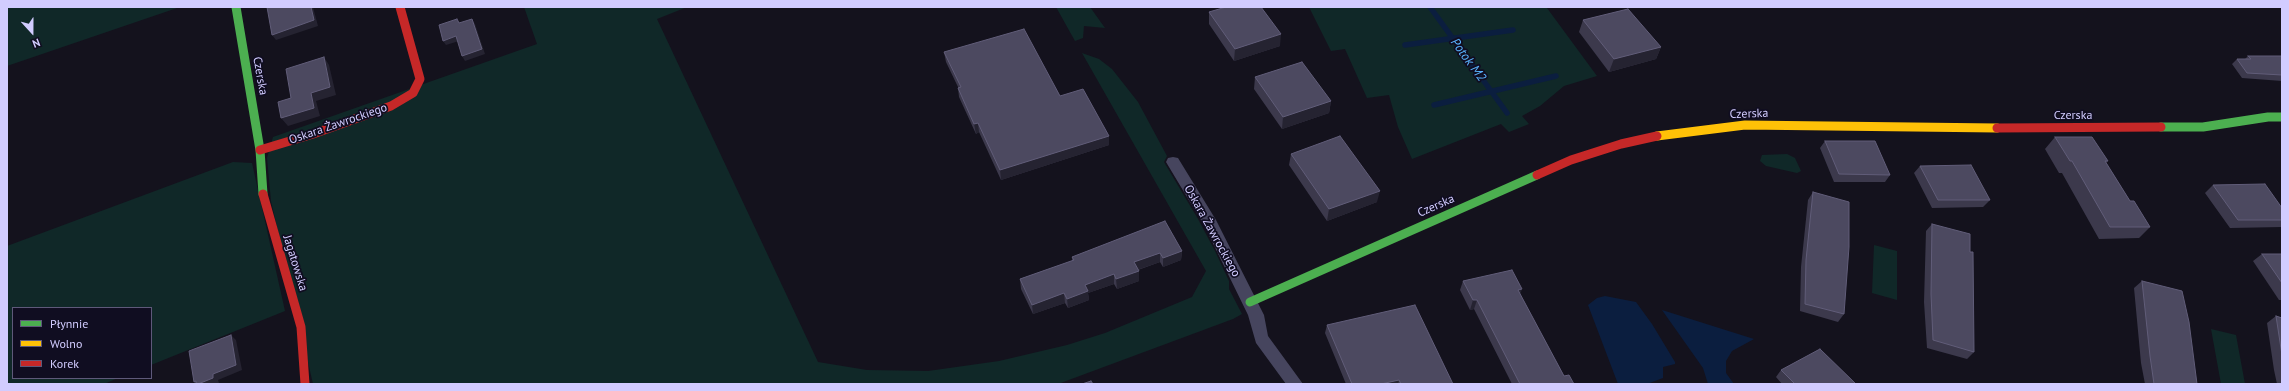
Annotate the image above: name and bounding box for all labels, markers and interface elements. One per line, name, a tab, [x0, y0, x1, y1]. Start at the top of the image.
north arrow	[12, 12, 52, 52]
text: N	[30, 35, 42, 51]
water label: Potok M2	[1447, 35, 1489, 85]
street label: Czerska	[250, 56, 270, 96]
street label: Oskara Żawrockiego	[287, 100, 389, 148]
street label: Czerska	[1729, 106, 1769, 122]
street label: Czerska	[2054, 109, 2092, 123]
street label: Oskara Żawrockiego	[1181, 182, 1243, 280]
street label: Czerska	[1415, 192, 1457, 220]
street label: Jagatowska	[280, 233, 310, 293]
legend	[12, 307, 152, 379]
text: Płynnie	[50, 316, 88, 331]
text: Wolno	[50, 336, 82, 351]
text: Korek	[50, 356, 79, 371]

